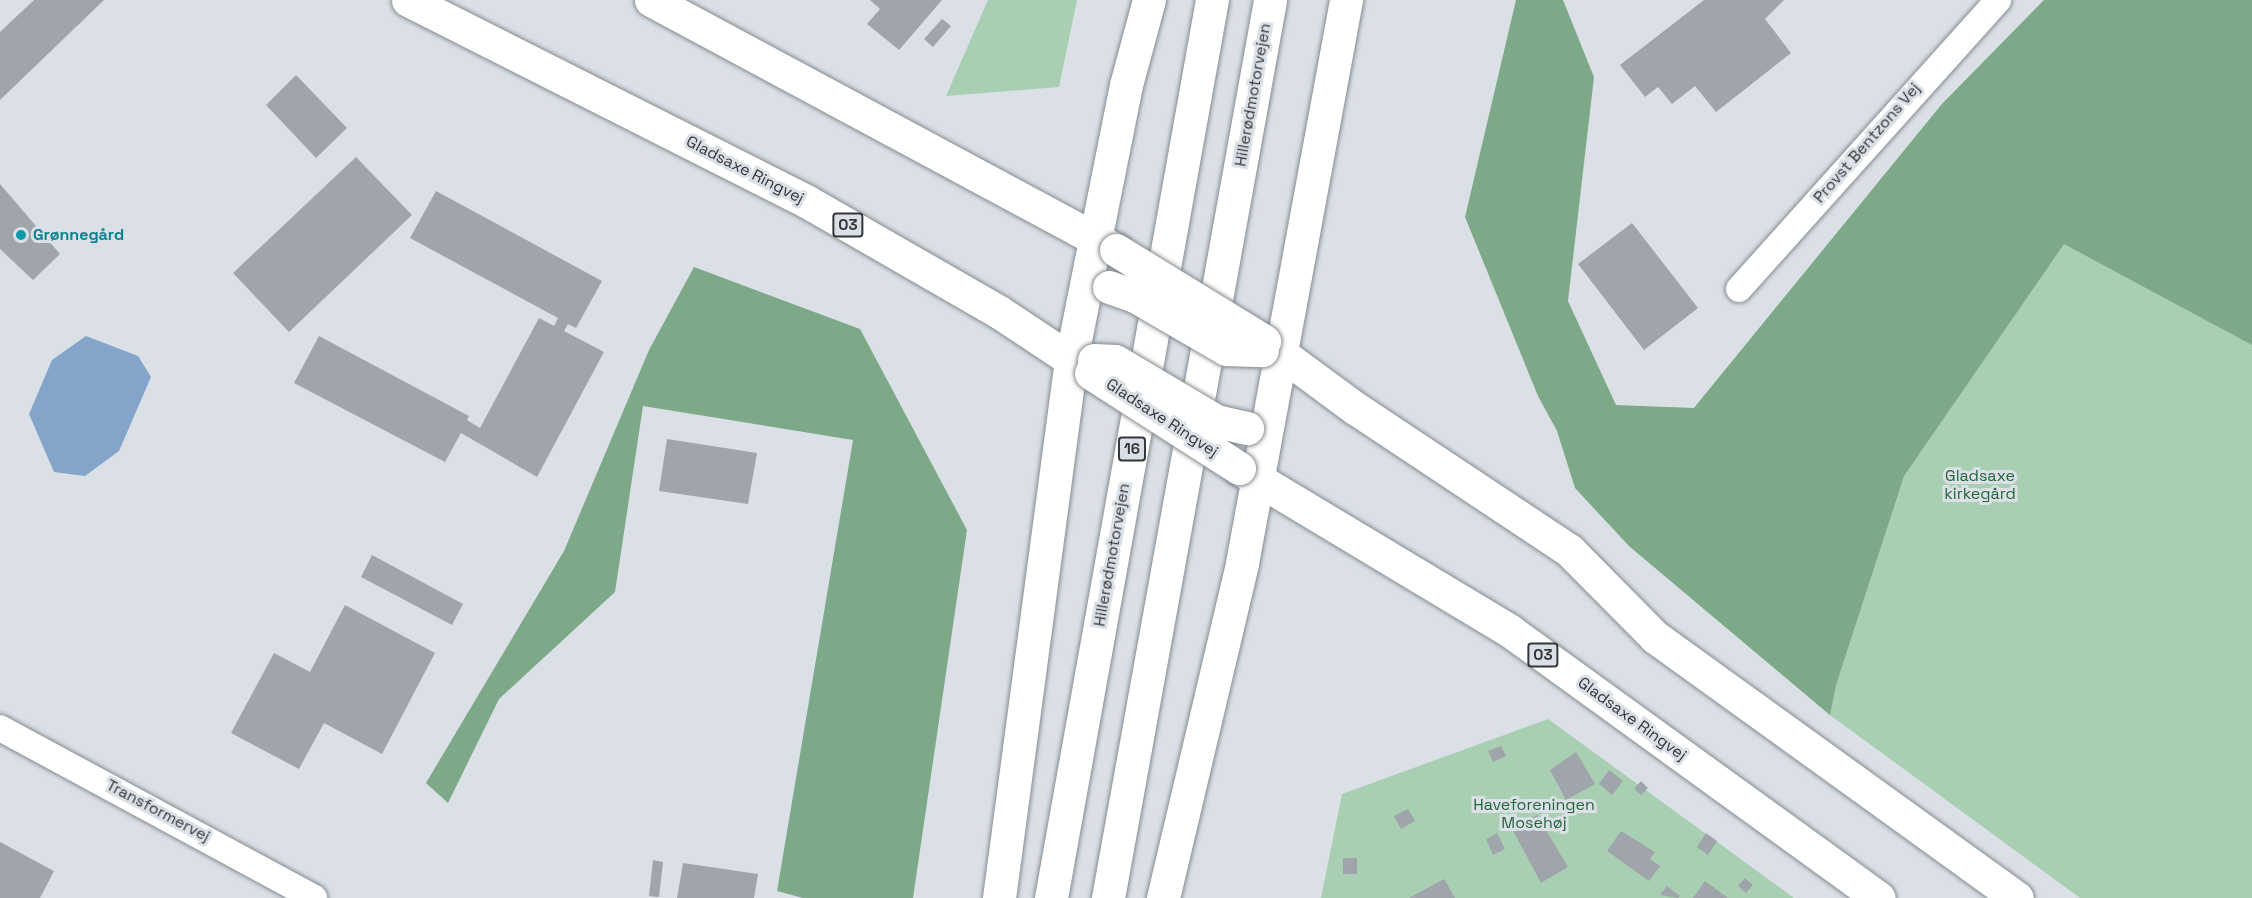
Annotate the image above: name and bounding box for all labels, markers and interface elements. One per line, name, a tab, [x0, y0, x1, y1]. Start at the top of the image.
street label: Hillerødmotorvejen	[1231, 22, 1275, 168]
street label: Provst Bentzons Vej	[1810, 79, 1924, 207]
street label: Gladsaxe Ringvej	[683, 132, 807, 208]
road number: O3	[832, 213, 864, 237]
place label: Grønnegård	[33, 225, 124, 245]
marker: Grønnegård	[14, 228, 28, 242]
street label: Gladsaxe Ringvej	[1102, 375, 1222, 461]
road number: 16	[1117, 437, 1147, 461]
park label: Gladsaxe kirkegård	[1944, 466, 2016, 504]
street label: Hillerødmotorvejen	[1090, 482, 1134, 628]
road number: O3	[1526, 643, 1560, 667]
street label: Gladsaxe Ringvej	[1574, 673, 1690, 765]
street label: Transformervej	[103, 776, 213, 846]
park label: Haveforeningen Mosehøj	[1473, 795, 1595, 833]

